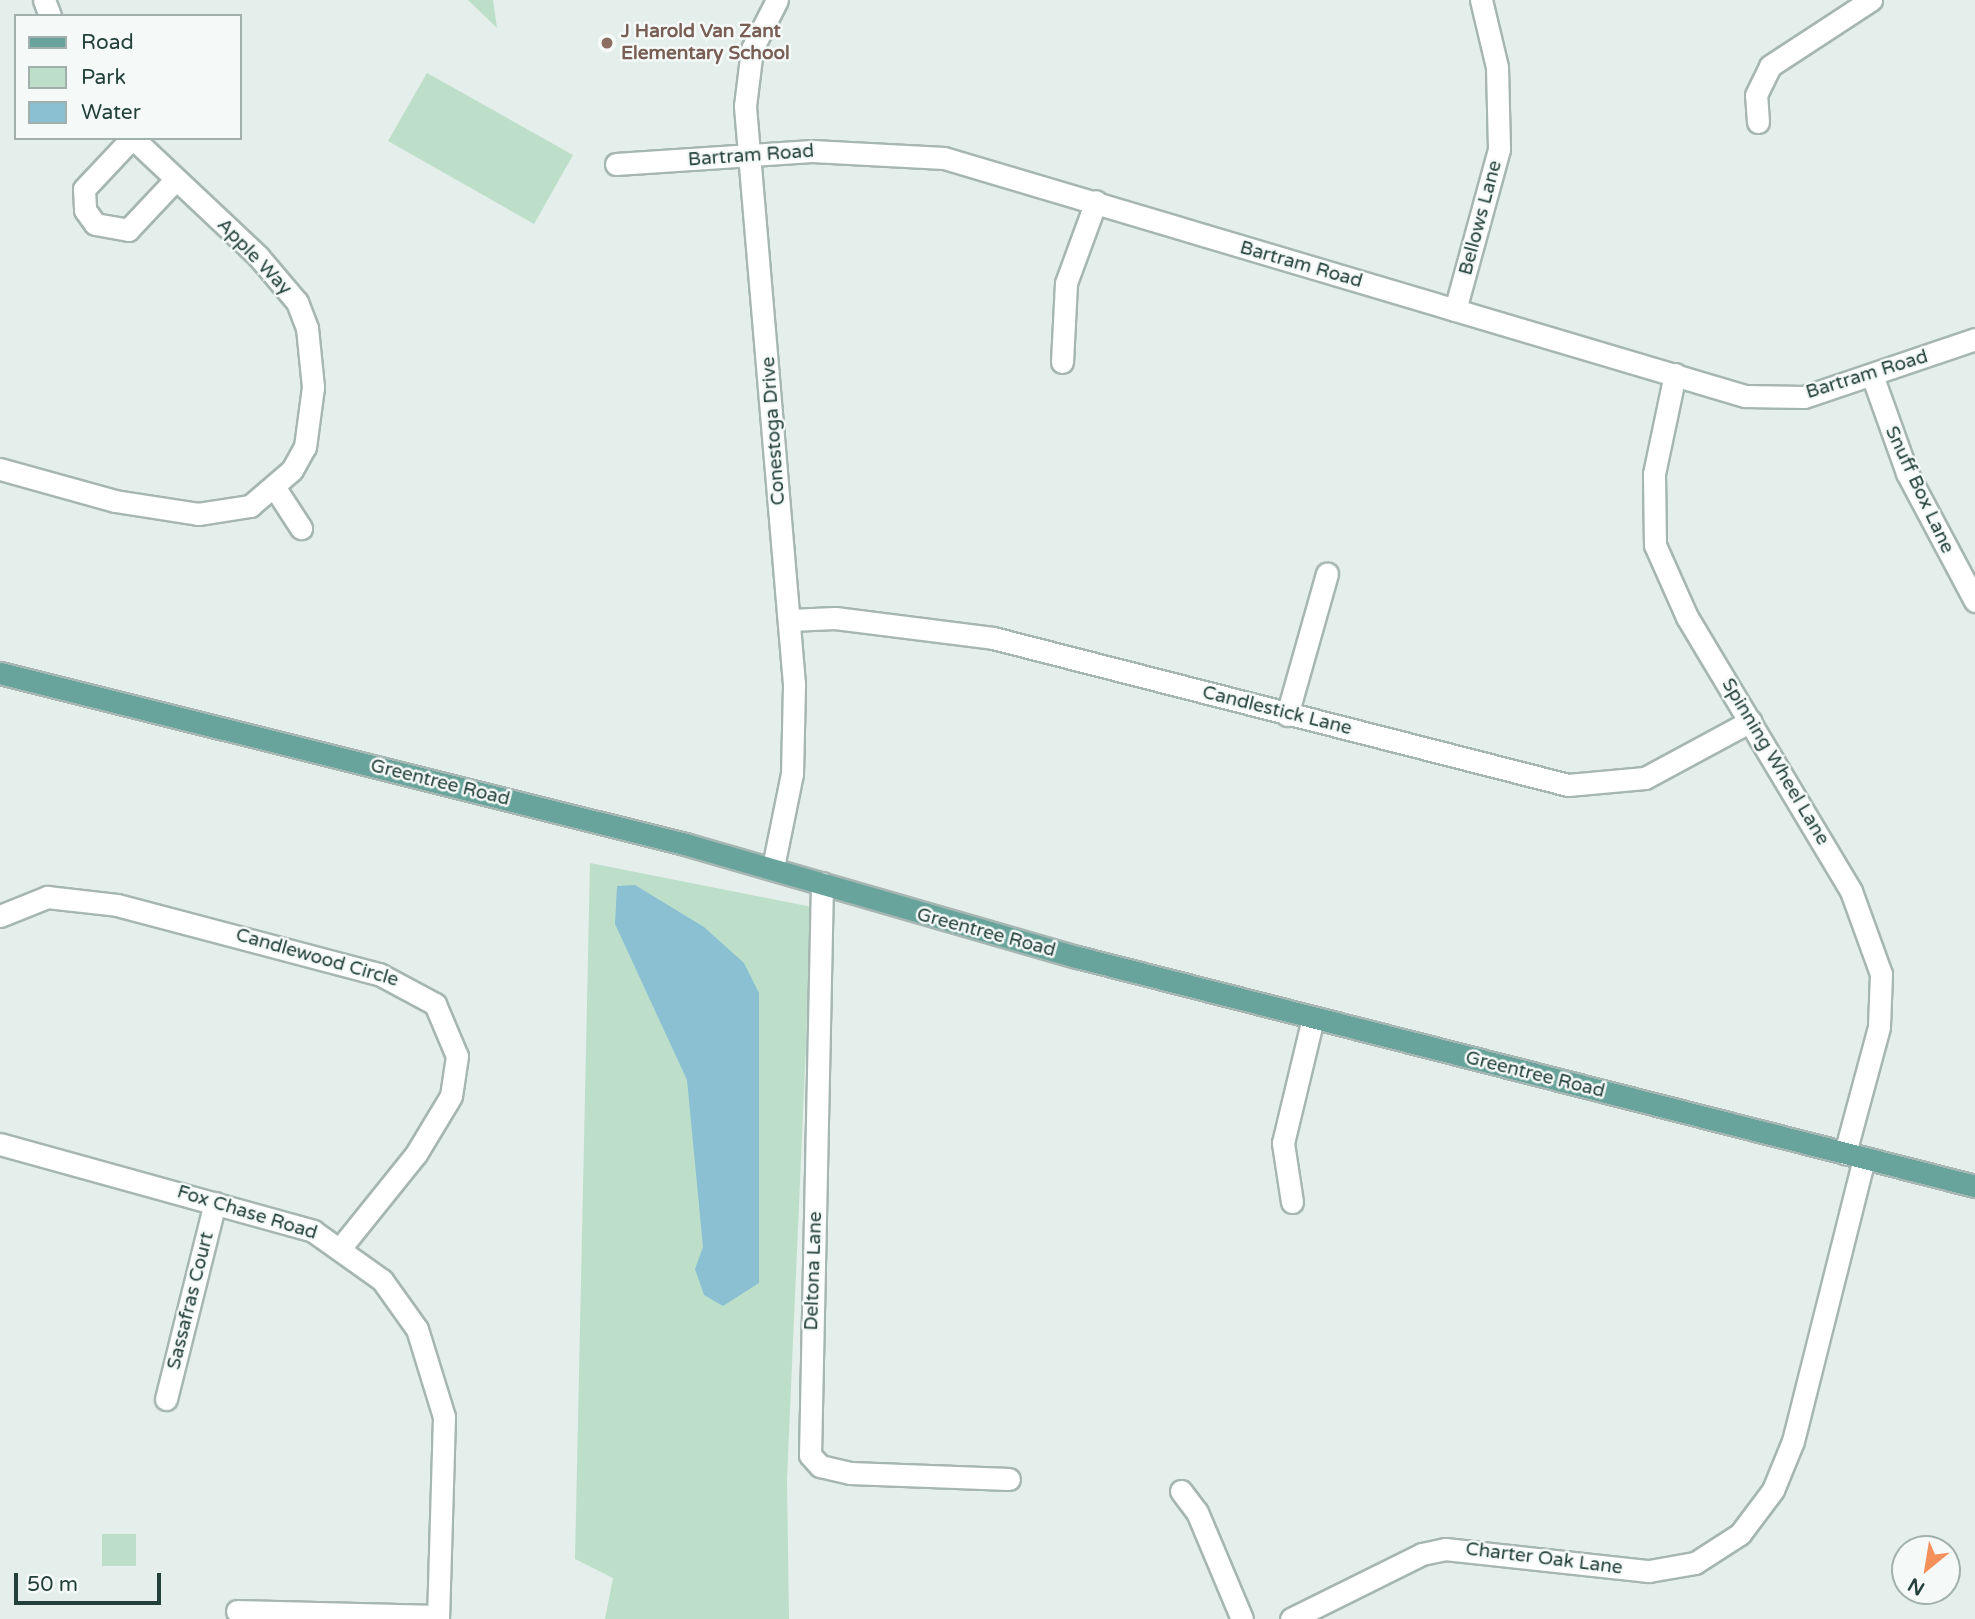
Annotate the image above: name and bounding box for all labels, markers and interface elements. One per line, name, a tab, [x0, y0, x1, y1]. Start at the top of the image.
legend	[14, 14, 242, 140]
place label: J Harold Van Zant Elementary School	[621, 21, 790, 65]
text: Road	[81, 30, 134, 55]
marker: J Harold Van Zant Elementary School	[599, 35, 615, 51]
text: Park	[81, 65, 126, 90]
text: Water	[81, 100, 141, 125]
street label: Bartram Road	[687, 140, 815, 172]
street label: Bellows Lane	[1455, 158, 1507, 278]
street label: Apple Way	[212, 214, 296, 300]
street label: Bartram Road	[1237, 237, 1365, 293]
street label: Bartram Road	[1803, 346, 1931, 404]
street label: Conestoga Drive	[757, 356, 791, 506]
street label: Snuff Box Lane	[1880, 423, 1958, 557]
street label: Spinning Wheel Lane	[1716, 674, 1834, 850]
street label: Candlestick Lane	[1200, 681, 1354, 741]
street label: Greentree Road	[368, 755, 512, 811]
street label: Greentree Road	[914, 904, 1058, 962]
street label: Candlewood Circle	[233, 924, 401, 992]
street label: Greentree Road	[1463, 1047, 1607, 1103]
street label: Fox Chase Road	[174, 1181, 320, 1245]
street label: Deltona Lane	[801, 1211, 827, 1331]
street label: Sassafras Court	[163, 1230, 219, 1372]
north arrow	[1891, 1535, 1961, 1605]
street label: Charter Oak Lane	[1464, 1538, 1624, 1580]
scale bar	[18, 1560, 164, 1604]
text: 50 m	[27, 1572, 78, 1597]
text: N	[1904, 1573, 1929, 1600]

